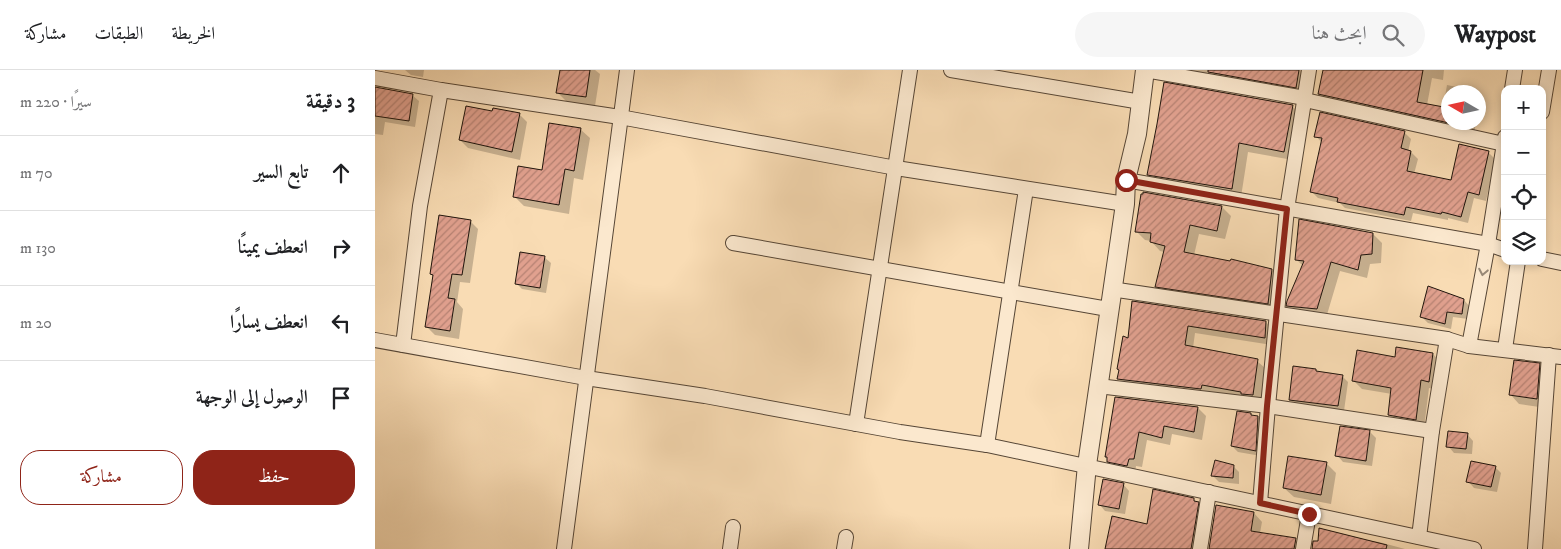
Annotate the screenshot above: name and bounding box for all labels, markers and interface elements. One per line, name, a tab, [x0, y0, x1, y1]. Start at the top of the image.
search box	[1075, 12, 1425, 57]
text: Waypost	[1455, 20, 1536, 50]
icon: search	[1379, 21, 1407, 49]
text: ابحث هنا	[1312, 22, 1367, 45]
text: مشاركة	[25, 23, 66, 45]
text: الطبقات	[94, 23, 143, 45]
text: الخريطة	[171, 23, 215, 45]
north arrow	[1441, 85, 1486, 130]
map controls	[1501, 85, 1546, 265]
button: +	[1501, 85, 1546, 130]
text: 3 دقيقة	[306, 89, 355, 115]
text: سيرًا · 220 m	[20, 92, 92, 112]
button: −	[1501, 130, 1546, 175]
icon: ahead	[327, 159, 355, 187]
text: تابع السير	[254, 161, 308, 184]
text: 70 m	[20, 163, 53, 183]
route start	[1115, 169, 1138, 192]
button: locate	[1501, 175, 1546, 220]
button: layers	[1501, 220, 1546, 265]
icon: right	[327, 234, 355, 262]
text: انعطف يمينًا	[238, 236, 308, 259]
text: 130 m	[20, 238, 56, 258]
one-way arrow	[1478, 267, 1489, 276]
icon: left	[327, 309, 355, 337]
text: انعطف يسارًا	[230, 311, 308, 334]
text: 20 m	[20, 313, 52, 333]
icon: arrive	[327, 384, 355, 412]
text: الوصول إلى الوجهة	[196, 386, 308, 409]
button: مشاركة	[20, 450, 183, 505]
button: حفظ	[193, 450, 355, 505]
route end	[1298, 503, 1321, 526]

